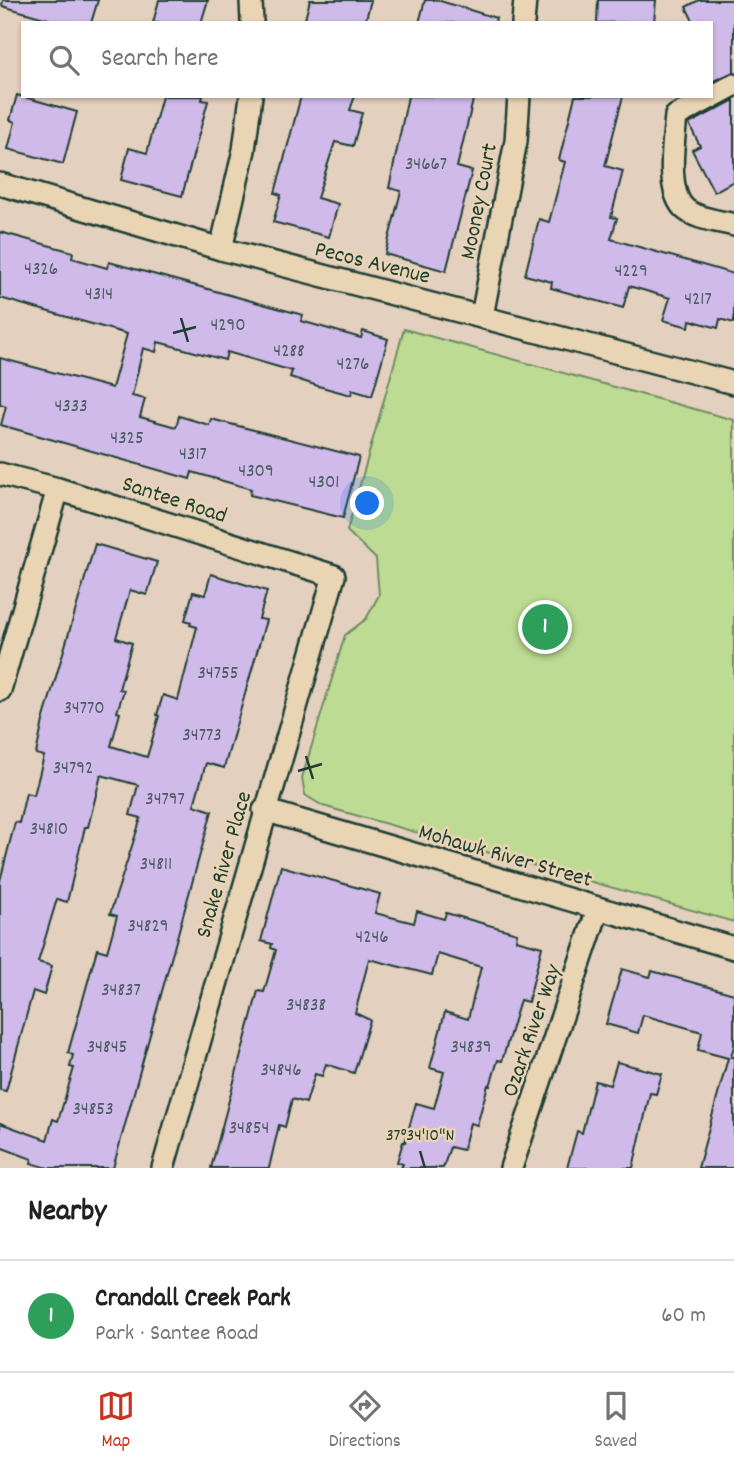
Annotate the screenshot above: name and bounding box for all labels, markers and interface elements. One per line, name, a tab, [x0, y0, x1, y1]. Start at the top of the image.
search box	[21, 21, 713, 98]
icon: search	[45, 41, 83, 79]
text: Search here	[101, 41, 219, 78]
street label: Mooney Court	[453, 141, 508, 263]
house number: 34667	[405, 152, 447, 179]
street label: Pecos Avenue	[311, 234, 433, 295]
house number: 4326	[24, 257, 58, 284]
house number: 4229	[614, 259, 648, 286]
house number: 4314	[85, 282, 113, 309]
house number: 4217	[684, 287, 712, 314]
house number: 4290	[210, 313, 246, 340]
house number: 4288	[273, 339, 305, 366]
house number: 4276	[337, 352, 369, 379]
house number: 4333	[54, 394, 88, 421]
house number: 4325	[110, 426, 144, 453]
house number: 4317	[179, 442, 207, 469]
house number: 4309	[238, 459, 274, 486]
street label: Santee Road	[117, 469, 231, 534]
house number: 4301	[309, 470, 339, 497]
your location	[350, 486, 384, 520]
pin: 1	[522, 601, 568, 653]
house number: 34755	[197, 661, 239, 688]
house number: 34770	[63, 696, 105, 723]
house number: 34773	[182, 723, 222, 750]
house number: 34792	[53, 756, 93, 783]
house number: 34797	[145, 787, 185, 814]
street label: Snake River Place	[189, 788, 262, 942]
house number: 34810	[30, 817, 68, 844]
street label: Mohawk River Street	[414, 817, 596, 898]
house number: 34811	[140, 852, 172, 879]
house number: 34829	[128, 914, 168, 941]
house number: 4246	[355, 925, 389, 952]
street label: Ozark River Way	[495, 960, 572, 1102]
house number: 34837	[101, 978, 141, 1005]
house number: 34838	[286, 993, 326, 1020]
house number: 34845	[87, 1035, 127, 1062]
house number: 34839	[450, 1035, 492, 1062]
house number: 34846	[260, 1058, 302, 1085]
house number: 34853	[72, 1097, 114, 1124]
house number: 34854	[229, 1116, 269, 1143]
text: 37°34'10"N	[386, 1124, 454, 1149]
text: Nearby	[28, 1192, 106, 1235]
text: Crandall Creek Park	[95, 1281, 291, 1318]
text: 1	[48, 1300, 54, 1333]
text: 60 m	[661, 1300, 706, 1333]
text: Park · Santee Road	[95, 1318, 259, 1351]
tab: Map	[97, 1387, 135, 1456]
tab: Directions	[329, 1387, 401, 1456]
tab: Saved	[595, 1387, 637, 1456]

